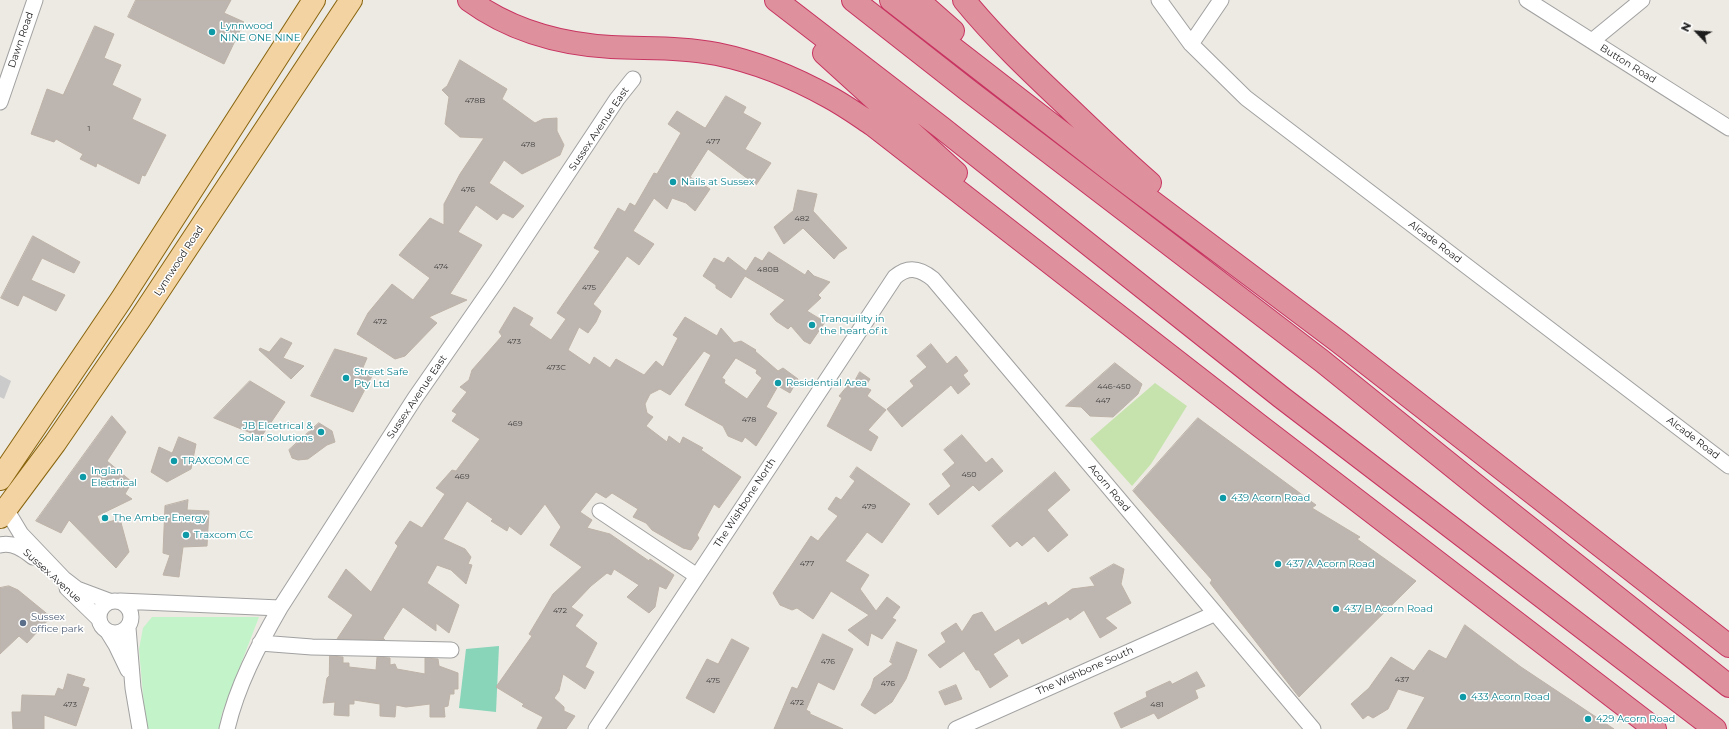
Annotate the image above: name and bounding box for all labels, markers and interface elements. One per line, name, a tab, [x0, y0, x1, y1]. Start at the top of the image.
street label: Dawn Road	[6, 10, 36, 70]
north arrow	[1677, 12, 1717, 52]
place label: Lynnwood NINE ONE NINE	[220, 20, 300, 44]
text: N	[1678, 20, 1694, 34]
marker: Lynnwood NINE ONE NINE	[207, 27, 217, 37]
street label: Button Road	[1598, 42, 1658, 86]
street label: Sussex Avenue East	[567, 85, 631, 173]
house number: 478B	[465, 96, 485, 106]
house number: 1	[88, 124, 90, 134]
house number: 477	[706, 137, 720, 147]
house number: 478	[521, 140, 535, 150]
place label: Nails at Sussex	[681, 176, 754, 188]
marker: Nails at Sussex	[668, 177, 678, 187]
house number: 476	[461, 185, 475, 195]
house number: 482	[794, 214, 810, 224]
street label: Alcade Road	[1406, 218, 1464, 266]
street label: Lynnwood Road	[152, 224, 206, 298]
house number: 474	[434, 262, 448, 272]
house number: 480B	[757, 265, 779, 275]
house number: 475	[582, 283, 596, 293]
place label: Tranquility in the heart of it	[820, 313, 888, 336]
house number: 472	[373, 317, 387, 327]
marker: Tranquility in the heart of it	[807, 320, 817, 330]
house number: 473	[507, 337, 521, 347]
street label: Sussex Avenue East	[385, 353, 449, 441]
house number: 473C	[546, 363, 566, 373]
place label: Street Safe Pty Ltd	[354, 366, 408, 390]
marker: Street Safe Pty Ltd	[341, 373, 351, 383]
place label: Residential Area	[786, 377, 867, 389]
marker: Residential Area	[773, 378, 783, 388]
house number: 446-450	[1097, 382, 1131, 392]
house number: 447	[1096, 396, 1110, 406]
street label: Alcade Road	[1664, 414, 1722, 462]
house number: 478	[742, 415, 756, 425]
house number: 469	[507, 419, 523, 429]
place label: JB Elcetrical & Solar Solutions	[239, 420, 313, 444]
marker: JB Elcetrical & Solar Solutions	[316, 427, 326, 437]
place label: TRAXCOM CC	[182, 455, 249, 467]
marker: TRAXCOM CC	[169, 456, 179, 466]
street label: The Wishbone North	[712, 456, 778, 550]
street label: Acorn Road	[1086, 462, 1132, 514]
place label: Inglan Electrical	[91, 465, 137, 488]
house number: 450	[961, 470, 977, 480]
marker: Inglan Electrical	[78, 472, 88, 482]
house number: 469	[454, 472, 470, 482]
place label: 439 Acorn Road	[1231, 492, 1310, 504]
marker: 439 Acorn Road	[1218, 493, 1228, 503]
house number: 479	[862, 502, 876, 512]
place label: The Amber Energy	[113, 512, 207, 524]
marker: The Amber Energy	[100, 513, 110, 523]
place label: Traxcom CC	[194, 529, 253, 541]
marker: Traxcom CC	[181, 530, 191, 540]
street label: Sussex Avenue	[20, 547, 84, 605]
place label: 437 A Acorn Road	[1286, 558, 1375, 570]
house number: 477	[800, 559, 814, 569]
marker: 437 A Acorn Road	[1273, 559, 1283, 569]
place label: 437 B Acorn Road	[1344, 603, 1433, 615]
marker: 437 B Acorn Road	[1331, 604, 1341, 614]
house number: 472	[553, 606, 567, 616]
place label: Sussex office park	[31, 611, 84, 634]
marker: Sussex office park	[18, 618, 28, 628]
street label: The Wishbone South	[1035, 644, 1135, 698]
house number: 476	[821, 657, 835, 667]
house number: 437	[1395, 675, 1409, 685]
house number: 475	[706, 676, 720, 686]
house number: 476	[881, 679, 895, 689]
place label: 433 Acorn Road	[1471, 691, 1550, 703]
marker: 433 Acorn Road	[1458, 692, 1468, 702]
house number: 472	[790, 698, 804, 708]
house number: 473	[63, 700, 77, 710]
house number: 481	[1150, 700, 1164, 710]
place label: 429 Acorn Road	[1596, 713, 1675, 725]
marker: 429 Acorn Road	[1583, 714, 1593, 724]

